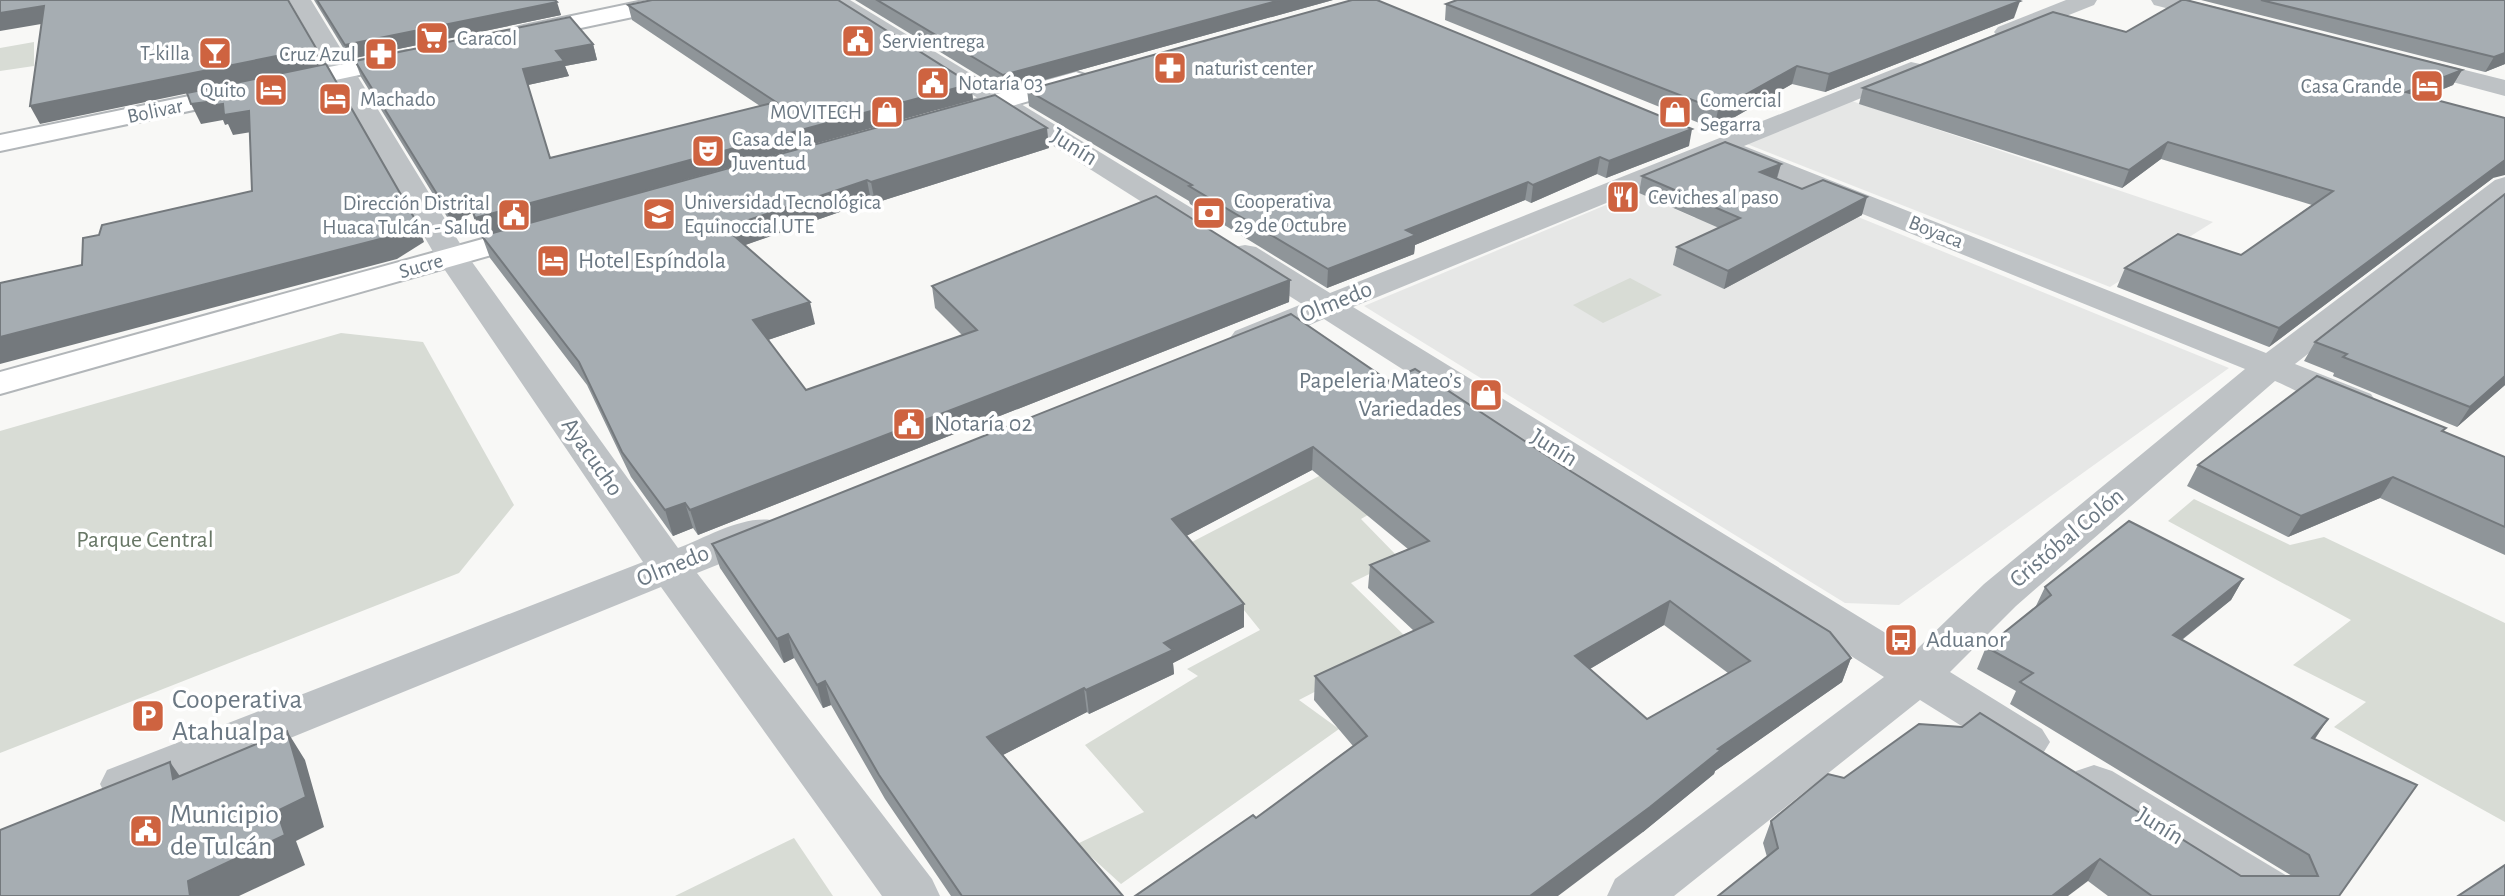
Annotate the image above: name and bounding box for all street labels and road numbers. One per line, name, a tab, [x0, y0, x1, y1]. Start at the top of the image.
street label: Bolivar	[125, 95, 185, 127]
street label: Junín	[1047, 124, 1101, 170]
street label: Boyaca	[1906, 212, 1967, 253]
street label: Sucre	[396, 250, 446, 282]
street label: Olmedo	[1296, 277, 1376, 327]
street label: Ayacucho	[557, 414, 627, 500]
street label: Junín	[1527, 425, 1581, 471]
street label: Cristóbal Colón	[2005, 484, 2129, 592]
street label: Olmedo	[633, 541, 713, 591]
street label: Junín	[2133, 803, 2187, 849]

